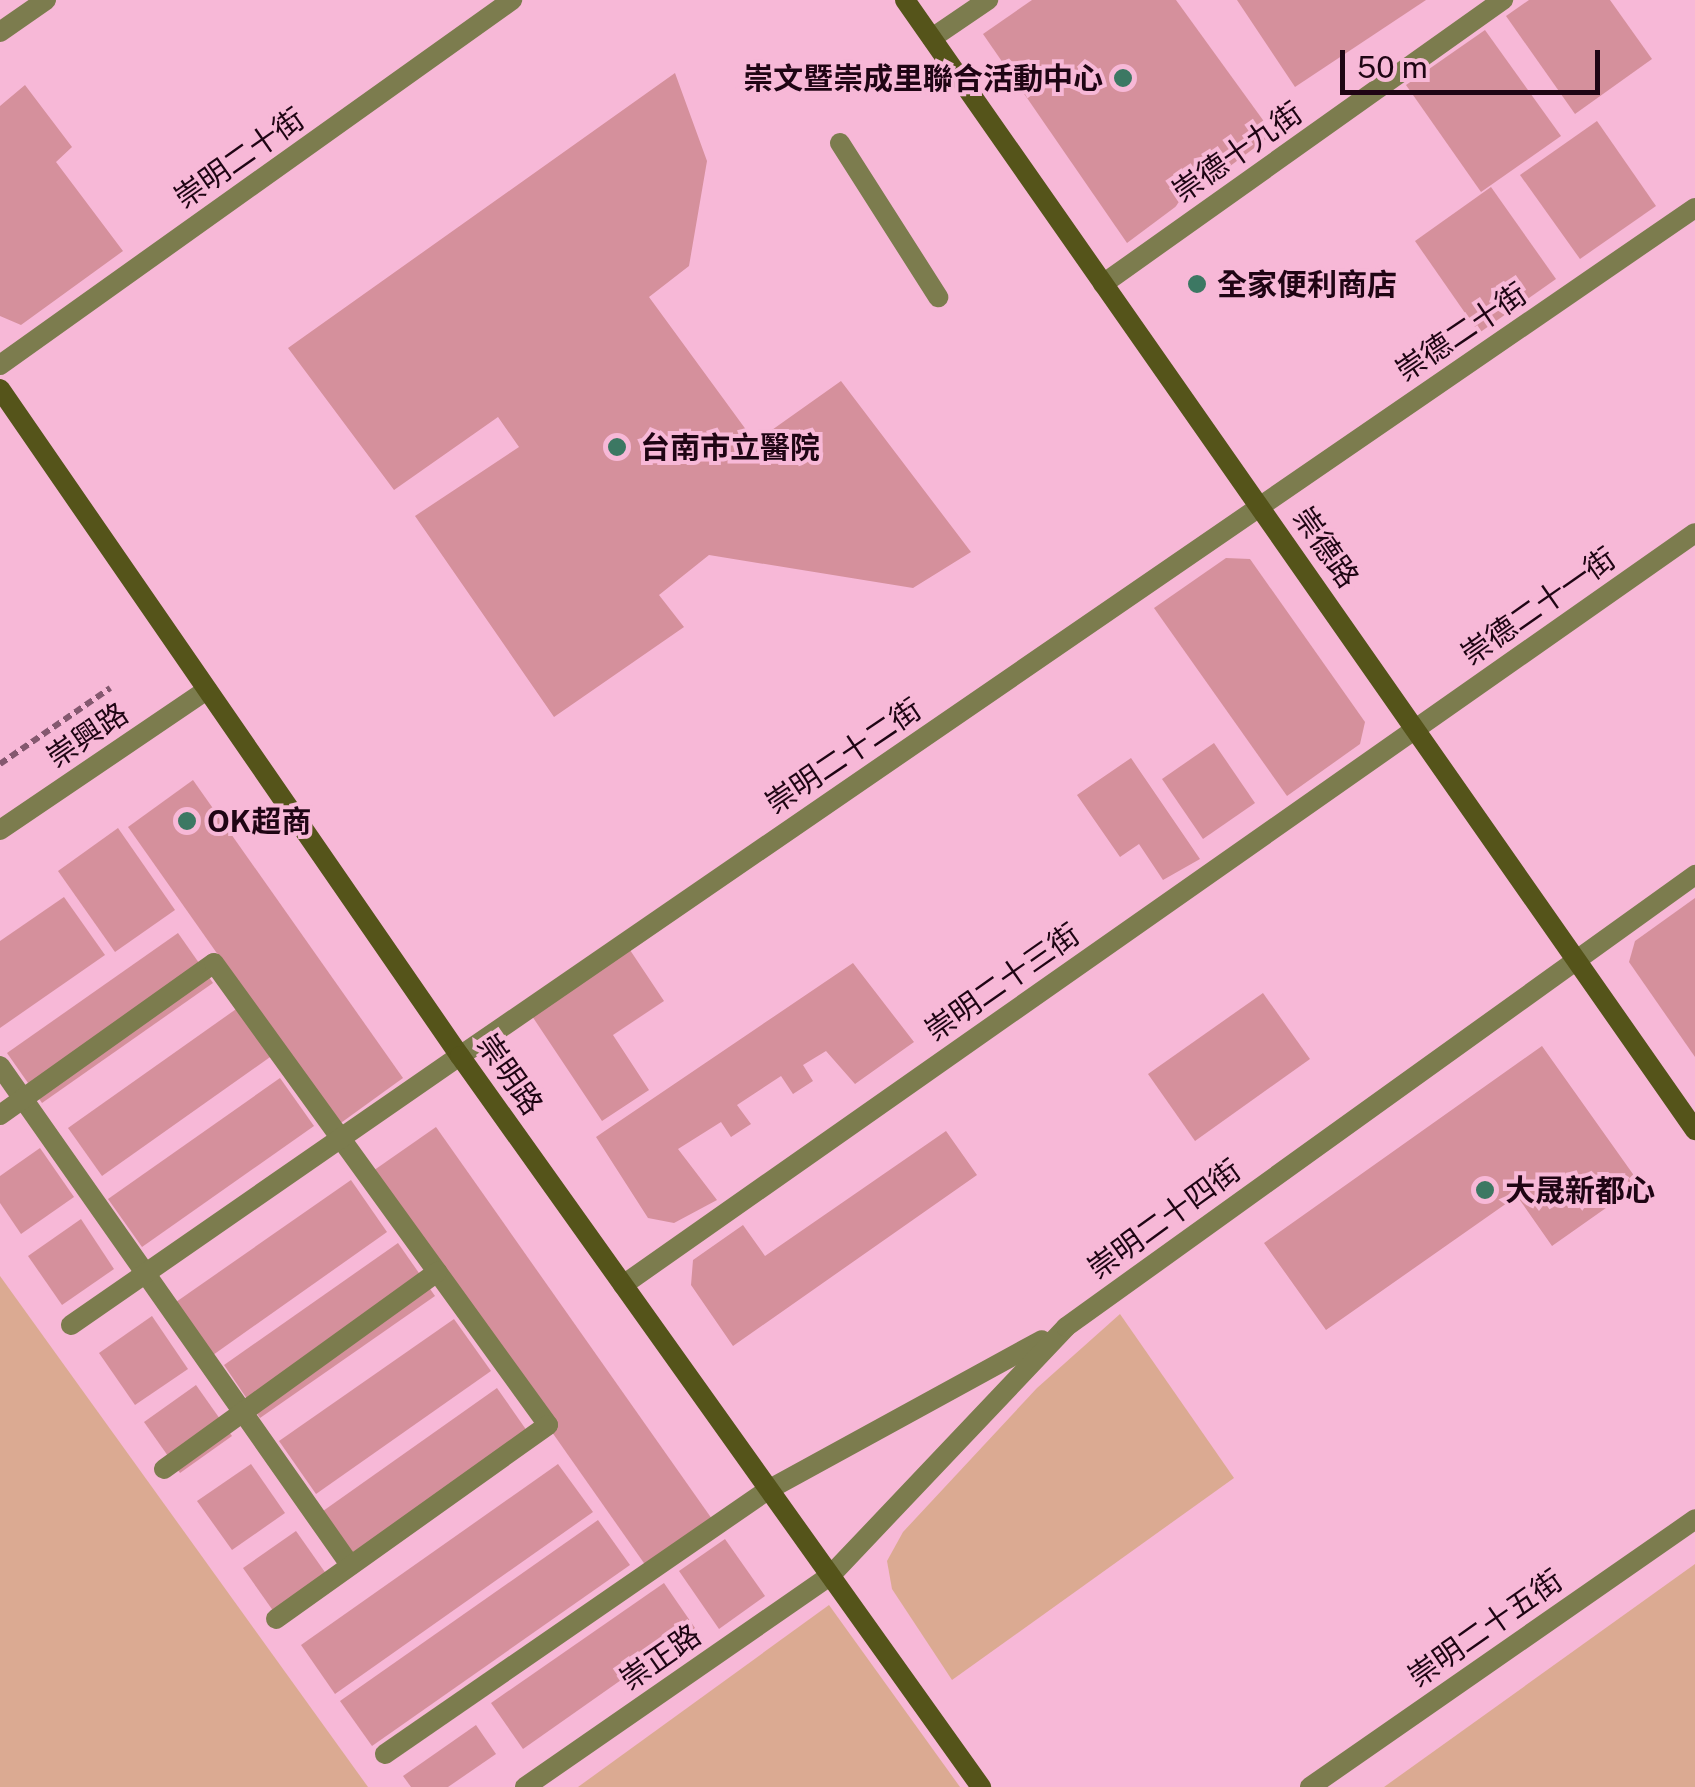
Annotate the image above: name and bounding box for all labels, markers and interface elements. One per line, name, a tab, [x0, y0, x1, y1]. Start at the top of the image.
scale bar	[1345, 30, 1605, 92]
text: 50 m	[1357, 49, 1428, 85]
place label: 崇文暨崇成里聯合活動中心	[743, 60, 1103, 96]
marker: 崇文暨崇成里聯合活動中心	[1112, 67, 1134, 89]
street label: 崇德十九街	[1165, 94, 1309, 210]
street label: 崇明二十街	[167, 100, 311, 216]
place label: 全家便利商店	[1217, 266, 1397, 302]
marker: 全家便利商店	[1186, 273, 1208, 295]
street label: 崇德二十街	[1389, 275, 1533, 389]
place label: 台南市立醫院	[640, 429, 820, 465]
marker: 台南市立醫院	[604, 434, 630, 460]
street label: 崇德路	[1285, 500, 1367, 594]
street label: 崇德二十一街	[1454, 540, 1622, 672]
street label: 崇明二十二街	[758, 691, 928, 821]
street label: 崇興路	[40, 695, 134, 775]
place label: OK超商	[207, 803, 311, 839]
marker: OK超商	[176, 810, 198, 832]
street label: 崇明二十三街	[918, 916, 1086, 1048]
street label: 崇明路	[469, 1027, 551, 1121]
street label: 崇明二十四街	[1081, 1152, 1247, 1286]
place label: 大晟新都心	[1505, 1172, 1655, 1208]
marker: 大晟新都心	[1474, 1179, 1496, 1201]
street label: 崇明二十五街	[1401, 1562, 1569, 1694]
street label: 崇正路	[613, 1616, 707, 1698]

